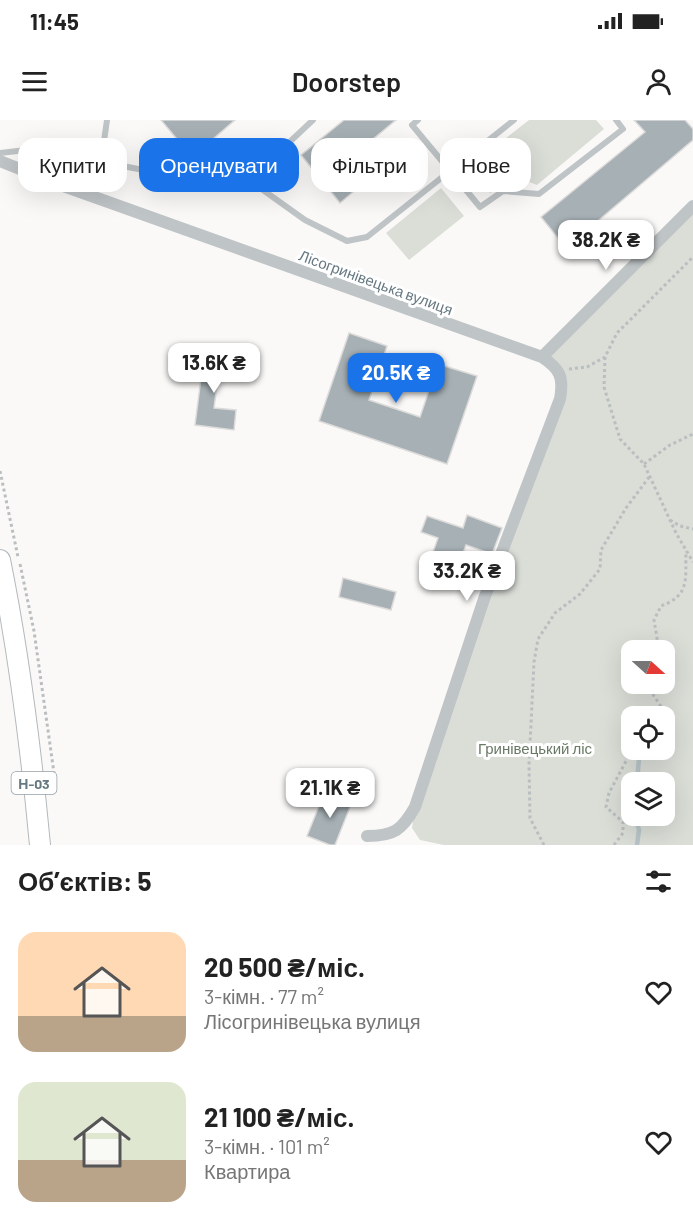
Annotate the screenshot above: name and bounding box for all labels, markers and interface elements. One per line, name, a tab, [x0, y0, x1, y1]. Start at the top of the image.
text: 11:45	[30, 8, 79, 34]
icon: menu	[18, 65, 51, 98]
text: Doorstep	[292, 65, 401, 97]
icon: person	[642, 65, 675, 98]
chip: Купити	[18, 138, 127, 192]
chip: Орендувати	[139, 138, 299, 192]
chip: Фільтри	[311, 138, 428, 192]
chip: Нове	[440, 138, 531, 192]
pin: 38.2K ₴	[551, 220, 661, 271]
text: 38.2K ₴	[572, 227, 640, 251]
street label: Лісогринівецька вулиця	[297, 246, 455, 318]
pin: 13.6K ₴	[159, 343, 269, 394]
text: 13.6K ₴	[182, 350, 246, 374]
pin: 20.5K ₴	[341, 353, 451, 404]
text: 20.5K ₴	[362, 360, 430, 384]
pin: 33.2K ₴	[412, 551, 522, 602]
text: 33.2K ₴	[433, 558, 501, 582]
north arrow	[621, 640, 675, 694]
map controls	[621, 640, 675, 826]
button: locate	[621, 706, 675, 760]
park label: Гринівецький ліс	[478, 739, 593, 757]
pin: 21.1K ₴	[275, 768, 385, 819]
road number: Н-03	[12, 772, 57, 794]
button: layers	[621, 772, 675, 826]
text: 21.1K ₴	[300, 775, 360, 799]
text: Об’єктів: 5	[18, 865, 152, 896]
icon: filters	[642, 865, 675, 898]
text: 20 500 ₴/міс.	[204, 951, 365, 982]
icon: home	[66, 956, 138, 1028]
icon: heart	[642, 976, 675, 1009]
text: 3-кімн. · 77 m²	[204, 984, 324, 1008]
text: Лісогринівецька вулиця	[204, 1009, 421, 1033]
text: 21 100 ₴/міс.	[204, 1101, 354, 1132]
icon: home	[66, 1106, 138, 1178]
icon: heart	[642, 1126, 675, 1159]
text: 3-кімн. · 101 m²	[204, 1134, 330, 1158]
text: Квартира	[204, 1159, 290, 1183]

